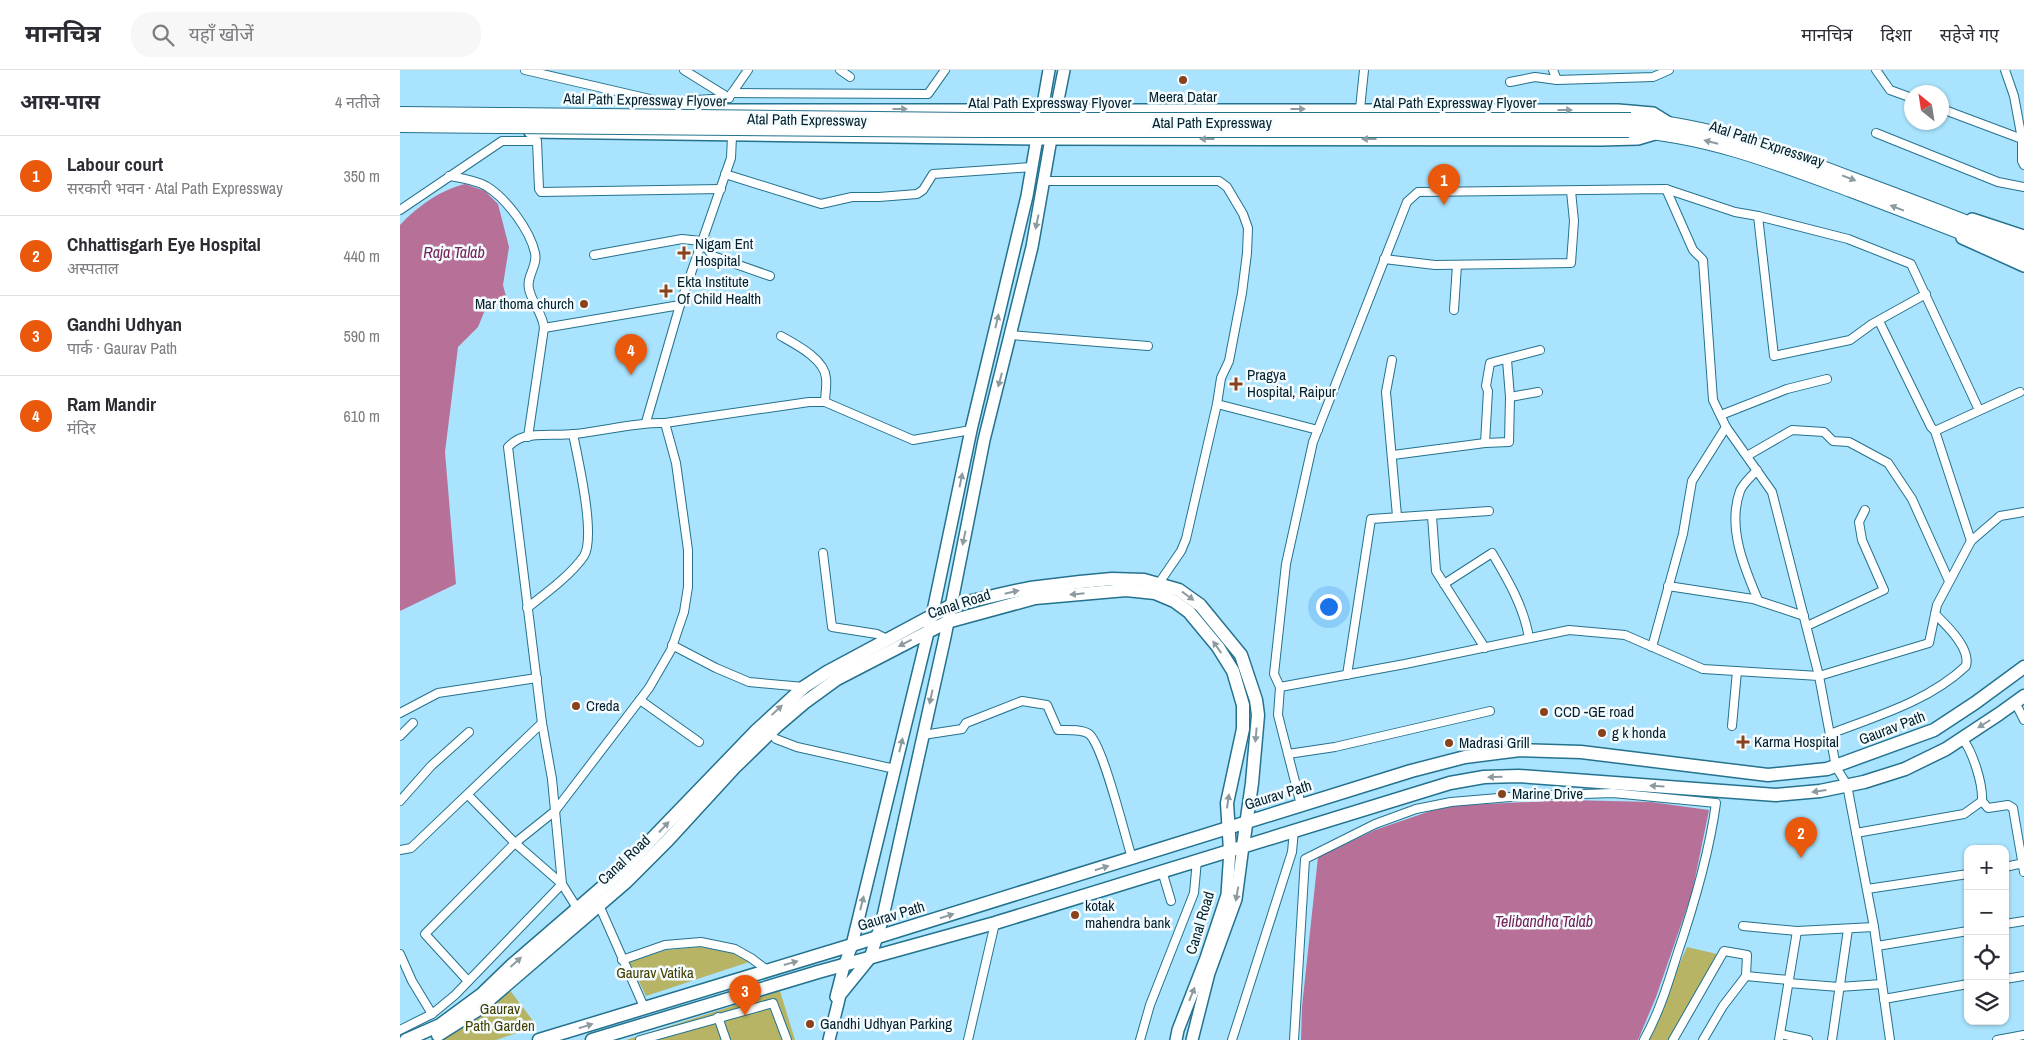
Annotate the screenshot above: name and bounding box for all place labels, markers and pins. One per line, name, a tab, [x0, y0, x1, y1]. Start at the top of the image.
marker: Meera Datar	[1177, 74, 1189, 86]
place label: Meera Datar	[1149, 86, 1217, 107]
pin: 1	[1428, 164, 1460, 205]
place label: Nigam Ent Hospital	[695, 233, 754, 271]
marker: Nigam Ent Hospital	[677, 246, 691, 260]
place label: Ekta Institute Of Child Health	[677, 271, 761, 309]
marker: Ekta Institute Of Child Health	[659, 284, 673, 298]
place label: Mar thoma church	[475, 293, 574, 314]
marker: Mar thoma church	[578, 298, 590, 310]
pin: 4	[615, 334, 647, 375]
place label: Pragya Hospital, Raipur	[1247, 364, 1336, 402]
marker: Pragya Hospital, Raipur	[1229, 377, 1243, 391]
place label: Creda	[586, 695, 620, 716]
marker: Creda	[570, 700, 582, 712]
place label: CCD -GE road	[1554, 701, 1634, 722]
marker: CCD -GE road	[1538, 706, 1550, 718]
place label: g k honda	[1612, 722, 1666, 743]
marker: g k honda	[1596, 727, 1608, 739]
place label: Karma Hospital	[1754, 731, 1839, 752]
place label: Madrasi Grill	[1459, 732, 1529, 753]
marker: Karma Hospital	[1736, 735, 1750, 749]
marker: Madrasi Grill	[1443, 737, 1455, 749]
place label: Marine Drive	[1512, 783, 1583, 804]
marker: Marine Drive	[1496, 788, 1508, 800]
pin: 2	[1785, 817, 1817, 858]
place label: kotak mahendra bank	[1085, 895, 1171, 933]
marker: kotak mahendra bank	[1069, 909, 1081, 921]
pin: 3	[729, 975, 761, 1016]
place label: Gandhi Udhyan Parking	[820, 1013, 952, 1034]
marker: Gandhi Udhyan Parking	[804, 1018, 816, 1030]

